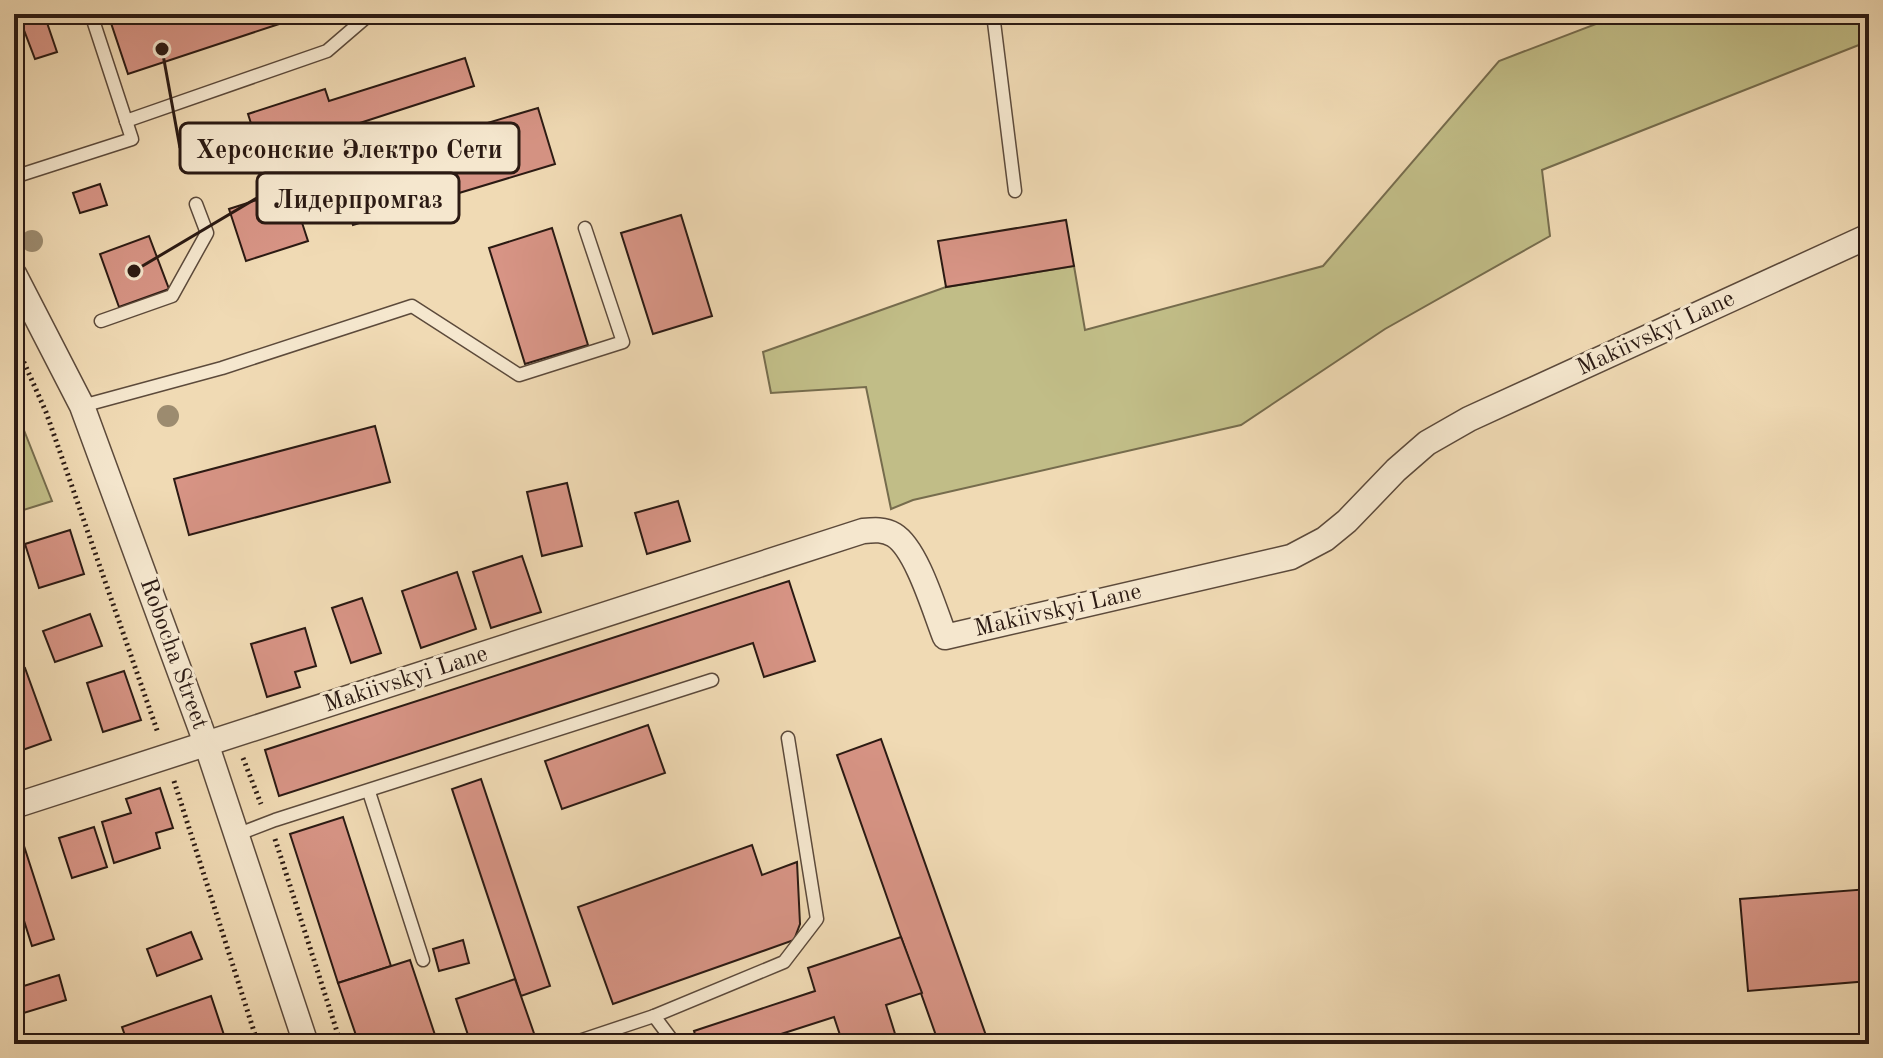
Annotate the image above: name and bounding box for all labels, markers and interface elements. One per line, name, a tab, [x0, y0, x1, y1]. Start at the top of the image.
callout: Херсонские Электро Сети	[180, 123, 519, 173]
text: Херсонские Электро Сети	[195, 138, 503, 164]
callout: Лидерпромгаз	[257, 173, 459, 223]
text: Лидерпромгаз	[273, 188, 443, 214]
street label: Makiivskyi Lane	[1573, 287, 1739, 381]
street label: Robocha Street	[135, 575, 211, 733]
street label: Makiivskyi Lane	[972, 580, 1144, 642]
street label: Makiivskyi Lane	[321, 642, 491, 718]

